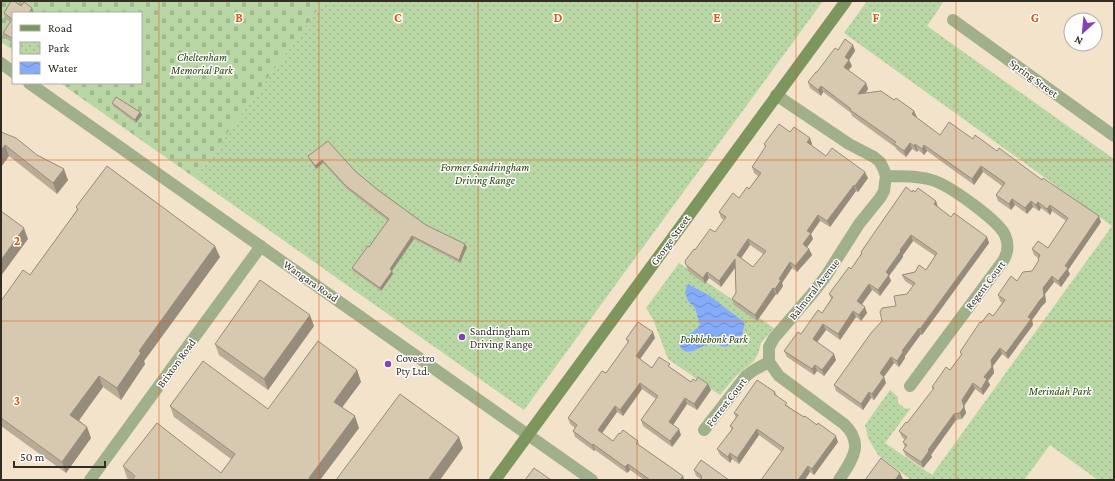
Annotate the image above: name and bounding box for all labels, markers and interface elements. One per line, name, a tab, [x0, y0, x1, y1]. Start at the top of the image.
text: B	[235, 10, 243, 25]
text: C	[394, 10, 402, 25]
text: D	[554, 10, 563, 25]
text: E	[713, 10, 721, 25]
text: F	[873, 10, 880, 25]
text: G	[1031, 10, 1039, 25]
legend	[12, 12, 142, 84]
north arrow	[1063, 12, 1103, 52]
text: Road	[48, 21, 73, 35]
text: N	[1072, 34, 1085, 48]
text: Park	[48, 41, 70, 55]
park label: Cheltenham Memorial Park	[170, 51, 234, 76]
street label: Spring Street	[1007, 56, 1061, 101]
text: Water	[48, 61, 78, 75]
park label: Former Sandringham Driving Range	[441, 161, 529, 187]
street label: George Street	[648, 212, 693, 268]
text: 2	[14, 233, 21, 248]
street label: Balmoral Avenue	[786, 256, 842, 322]
street label: Wangara Road	[281, 258, 341, 305]
street label: Regent Court	[963, 258, 1008, 312]
place label: Sandringham Driving Range	[470, 325, 533, 351]
marker: Sandringham Driving Range	[457, 332, 467, 342]
park label: Pobblebonk Park	[680, 333, 749, 345]
street label: Brixton Road	[154, 336, 198, 390]
place label: Covestro Pty Ltd.	[396, 352, 435, 378]
marker: Covestro Pty Ltd.	[383, 359, 393, 369]
street label: Forrest Court	[703, 375, 749, 429]
park label: Merindah Park	[1028, 385, 1092, 397]
text: 3	[14, 393, 20, 408]
scale bar	[14, 443, 105, 469]
text: 50 m	[20, 450, 45, 464]

